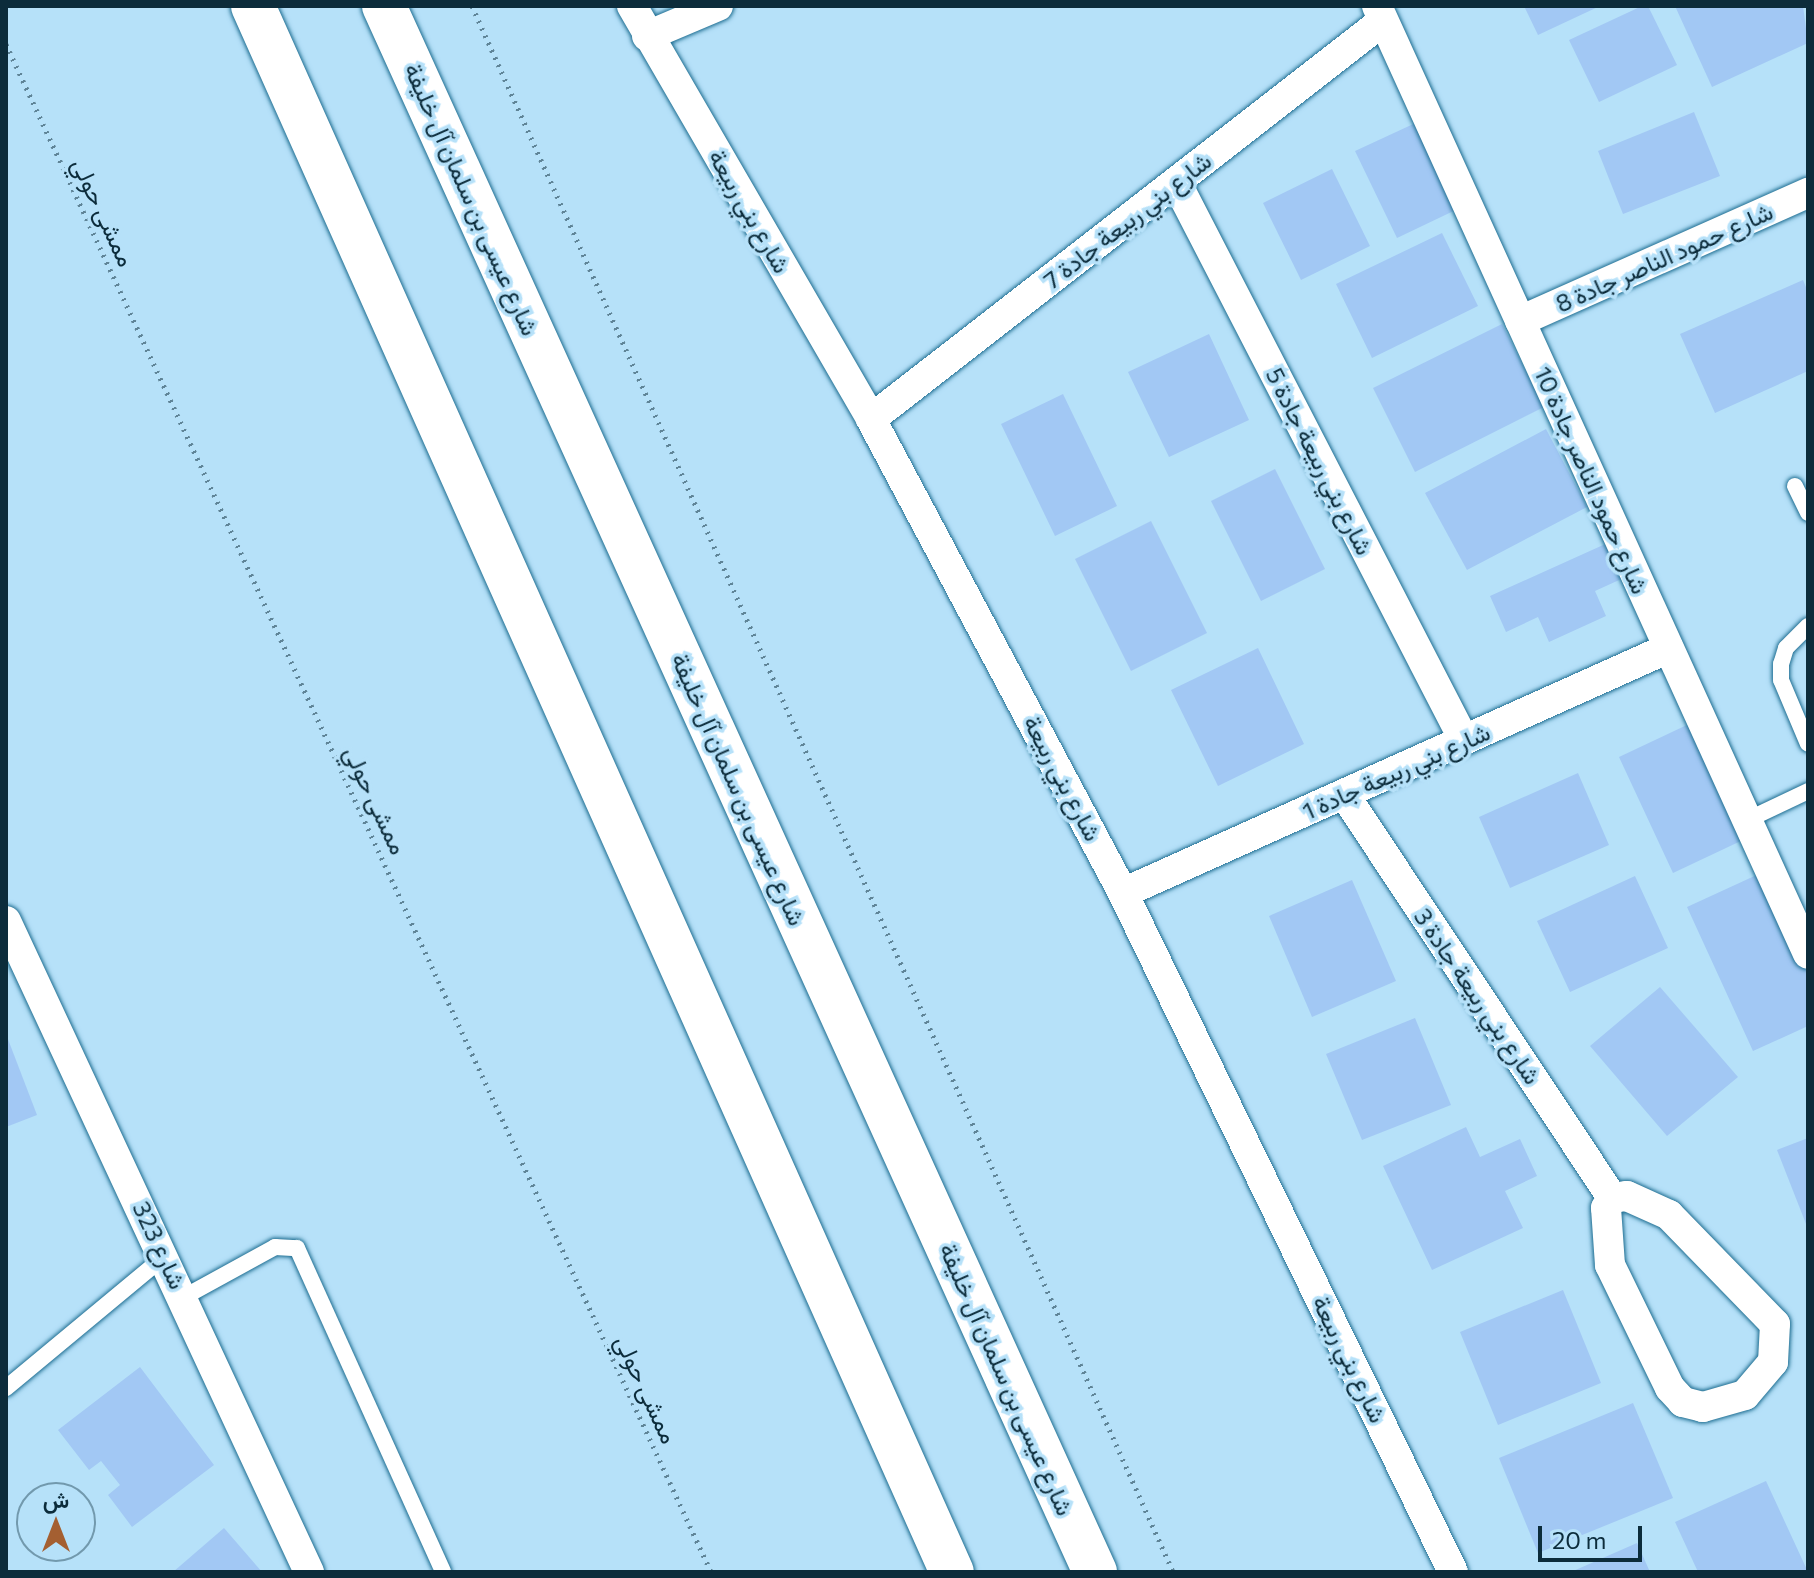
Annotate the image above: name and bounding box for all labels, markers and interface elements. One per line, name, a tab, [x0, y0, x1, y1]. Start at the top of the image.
street label: شارع عيسى بن سلمان آل خليفة	[399, 58, 545, 340]
street label: شارع بني ربيعة	[703, 144, 797, 278]
street label: شارع بني ربيعة جادة 7	[1037, 146, 1217, 294]
street label: ممشى حولي	[66, 153, 142, 271]
street label: شارع حمود الناصر جادة 8	[1551, 196, 1777, 318]
street label: شارع حمود الناصر جادة 10	[1529, 362, 1655, 598]
street label: شارع بني ربيعة جادة 5	[1260, 363, 1380, 559]
street label: شارع عيسى بن سلمان آل خليفة	[666, 648, 812, 930]
street label: شارع بني ربيعة	[1018, 710, 1108, 846]
street label: شارع بني ربيعة جادة 1	[1298, 717, 1494, 825]
street label: ممشى حولي	[338, 741, 414, 859]
street label: شارع بني ربيعة جادة 3	[1409, 903, 1547, 1089]
street label: شارع 323	[127, 1197, 193, 1293]
street label: شارع عيسى بن سلمان آل خليفة	[934, 1238, 1080, 1520]
street label: شارع بني ربيعة	[1307, 1291, 1393, 1427]
street label: ممشى حولي	[609, 1330, 685, 1448]
north arrow	[16, 1482, 96, 1562]
text: ش	[43, 1486, 69, 1513]
scale bar	[1542, 1510, 1646, 1560]
text: 20 m	[1552, 1525, 1606, 1554]

